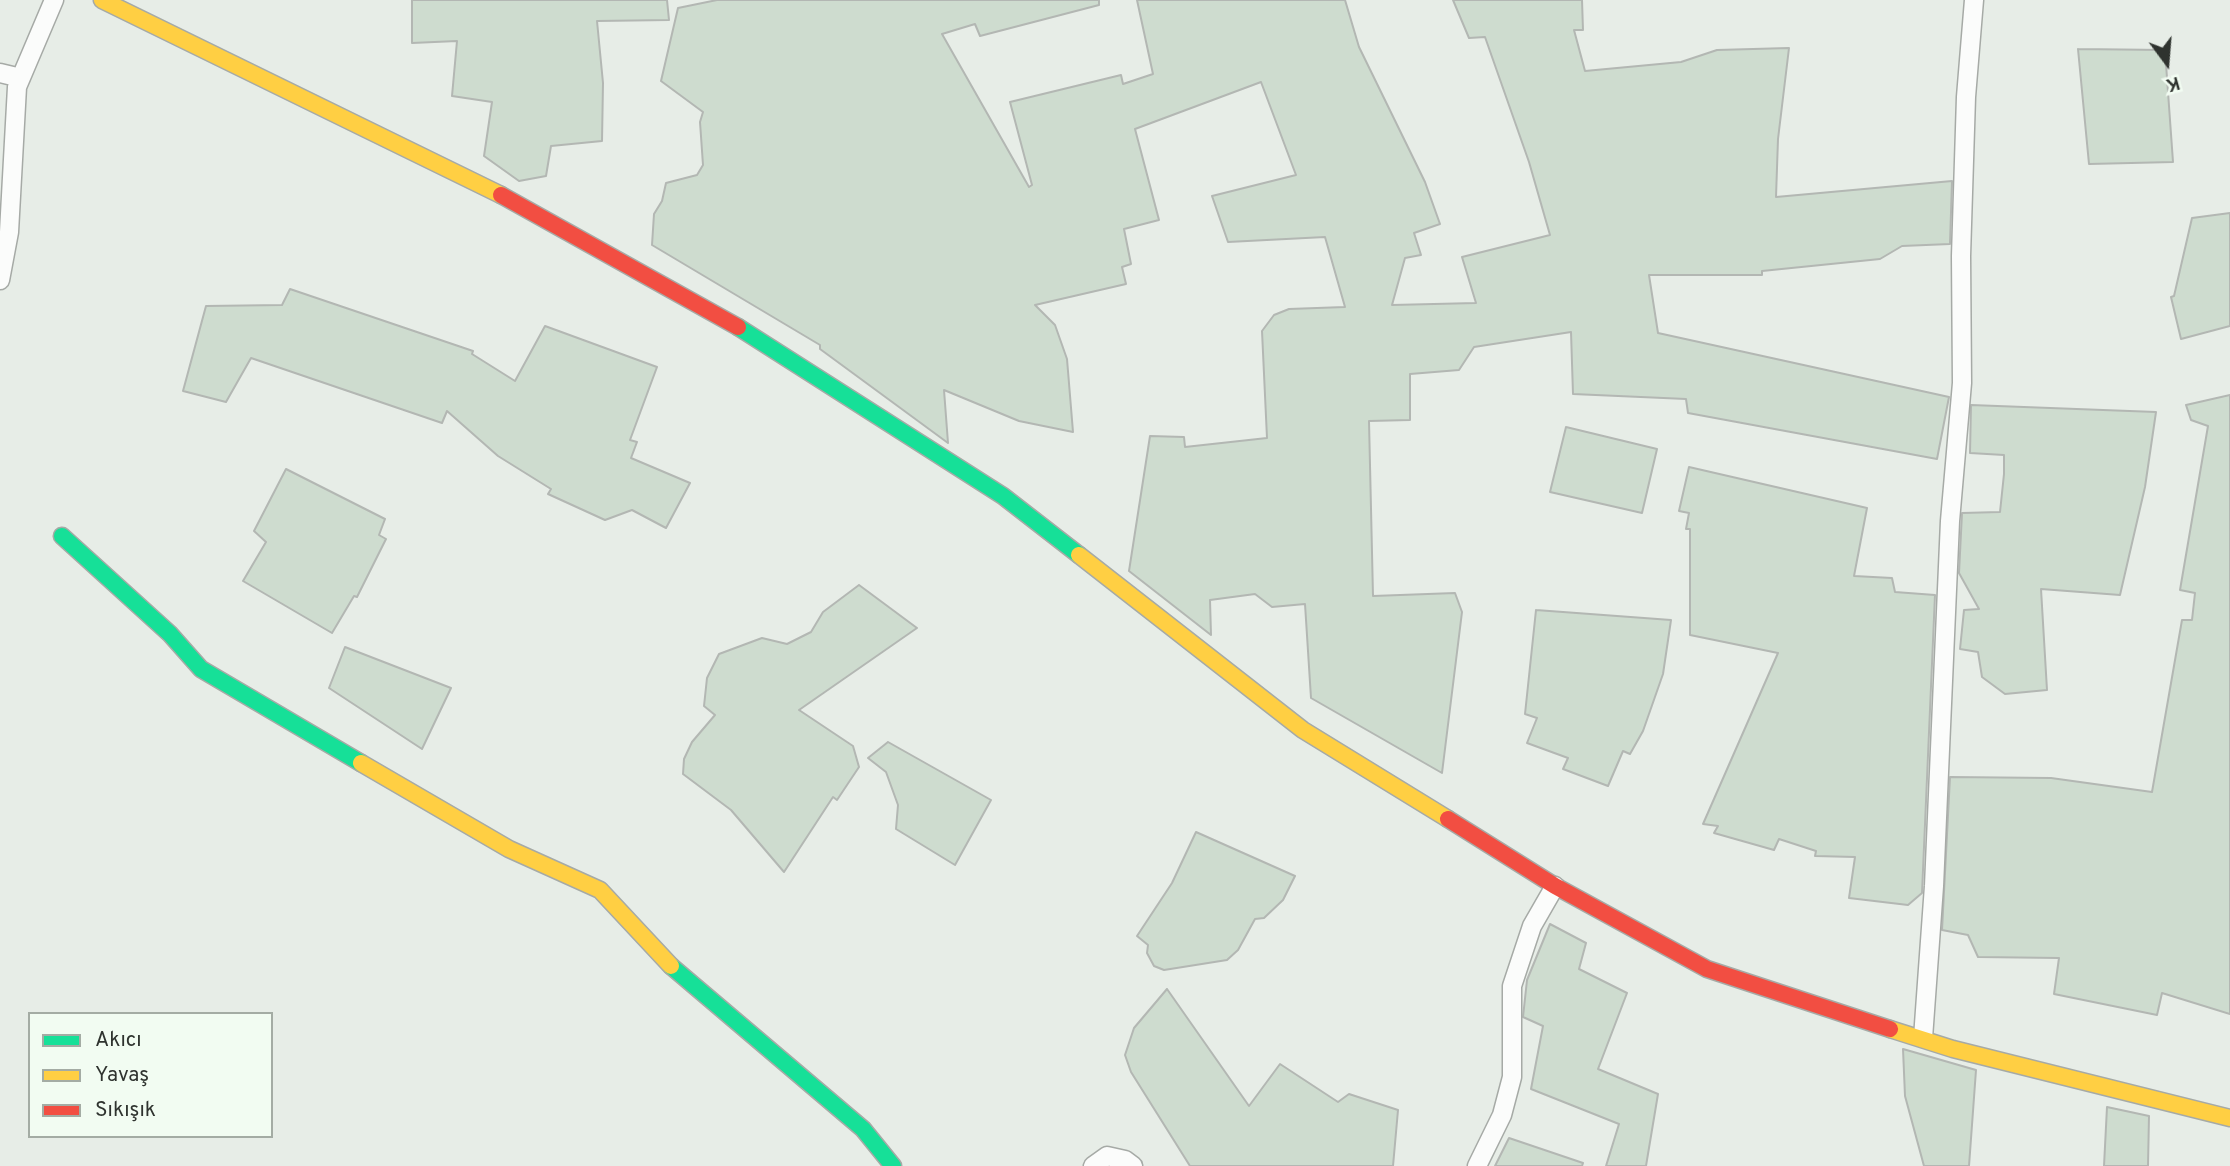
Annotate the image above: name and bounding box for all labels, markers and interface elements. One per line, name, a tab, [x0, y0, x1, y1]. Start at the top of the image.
north arrow	[2132, 28, 2202, 98]
text: K	[2163, 70, 2183, 97]
legend	[28, 1012, 273, 1138]
text: Akıcı	[95, 1027, 142, 1054]
text: Yavaş	[95, 1062, 149, 1089]
text: Sıkışık	[95, 1097, 156, 1124]

